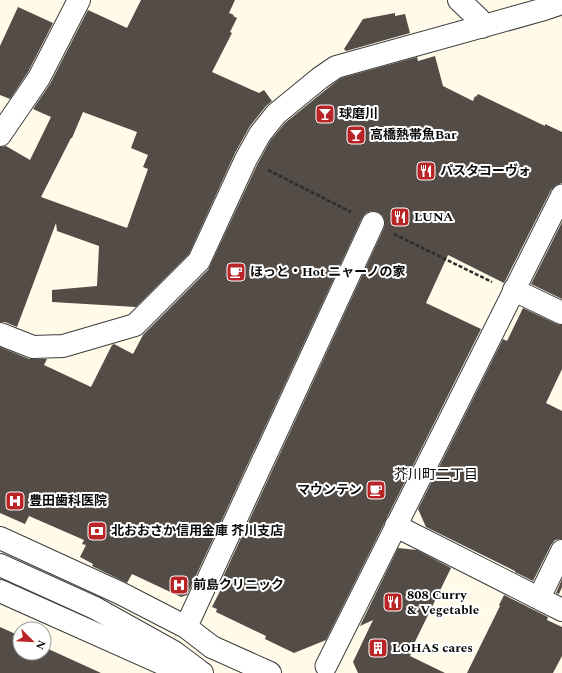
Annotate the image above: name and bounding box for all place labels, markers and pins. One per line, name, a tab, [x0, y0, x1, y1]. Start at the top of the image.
bar icon: 球磨川	[314, 103, 336, 125]
place label: 球磨川	[339, 104, 378, 124]
bar icon: 高橋熱帯魚Bar	[345, 124, 367, 146]
place label: 高橋熱帯魚Bar	[370, 125, 457, 145]
restaurant icon: パスタコーヴォ	[415, 160, 437, 182]
place label: パスタコーヴォ	[440, 161, 531, 181]
restaurant icon: LUNA	[389, 206, 411, 228]
place label: LUNA	[414, 207, 453, 227]
cafe icon: ほっと・Hot ニャーノの家	[225, 261, 247, 283]
place label: ほっと・Hot ニャーノの家	[250, 262, 405, 282]
cafe icon: マウンテン	[365, 479, 387, 501]
place label: マウンテン	[297, 480, 362, 500]
hospital icon: 豊田歯科医院	[4, 490, 26, 512]
place label: 豊田歯科医院	[29, 491, 107, 511]
bank icon: 北おおさか信用金庫 芥川支店	[86, 520, 108, 542]
place label: 北おおさか信用金庫 芥川支店	[111, 521, 283, 541]
hospital icon: 前島クリニック	[168, 574, 190, 596]
place label: 前島クリニック	[193, 575, 284, 595]
place label: 808 Curry & Vegetable	[407, 585, 479, 620]
restaurant icon: 808 Curry & Vegetable	[382, 591, 404, 613]
building icon: LOHAS cares	[367, 637, 389, 659]
place label: LOHAS cares	[392, 638, 473, 658]

